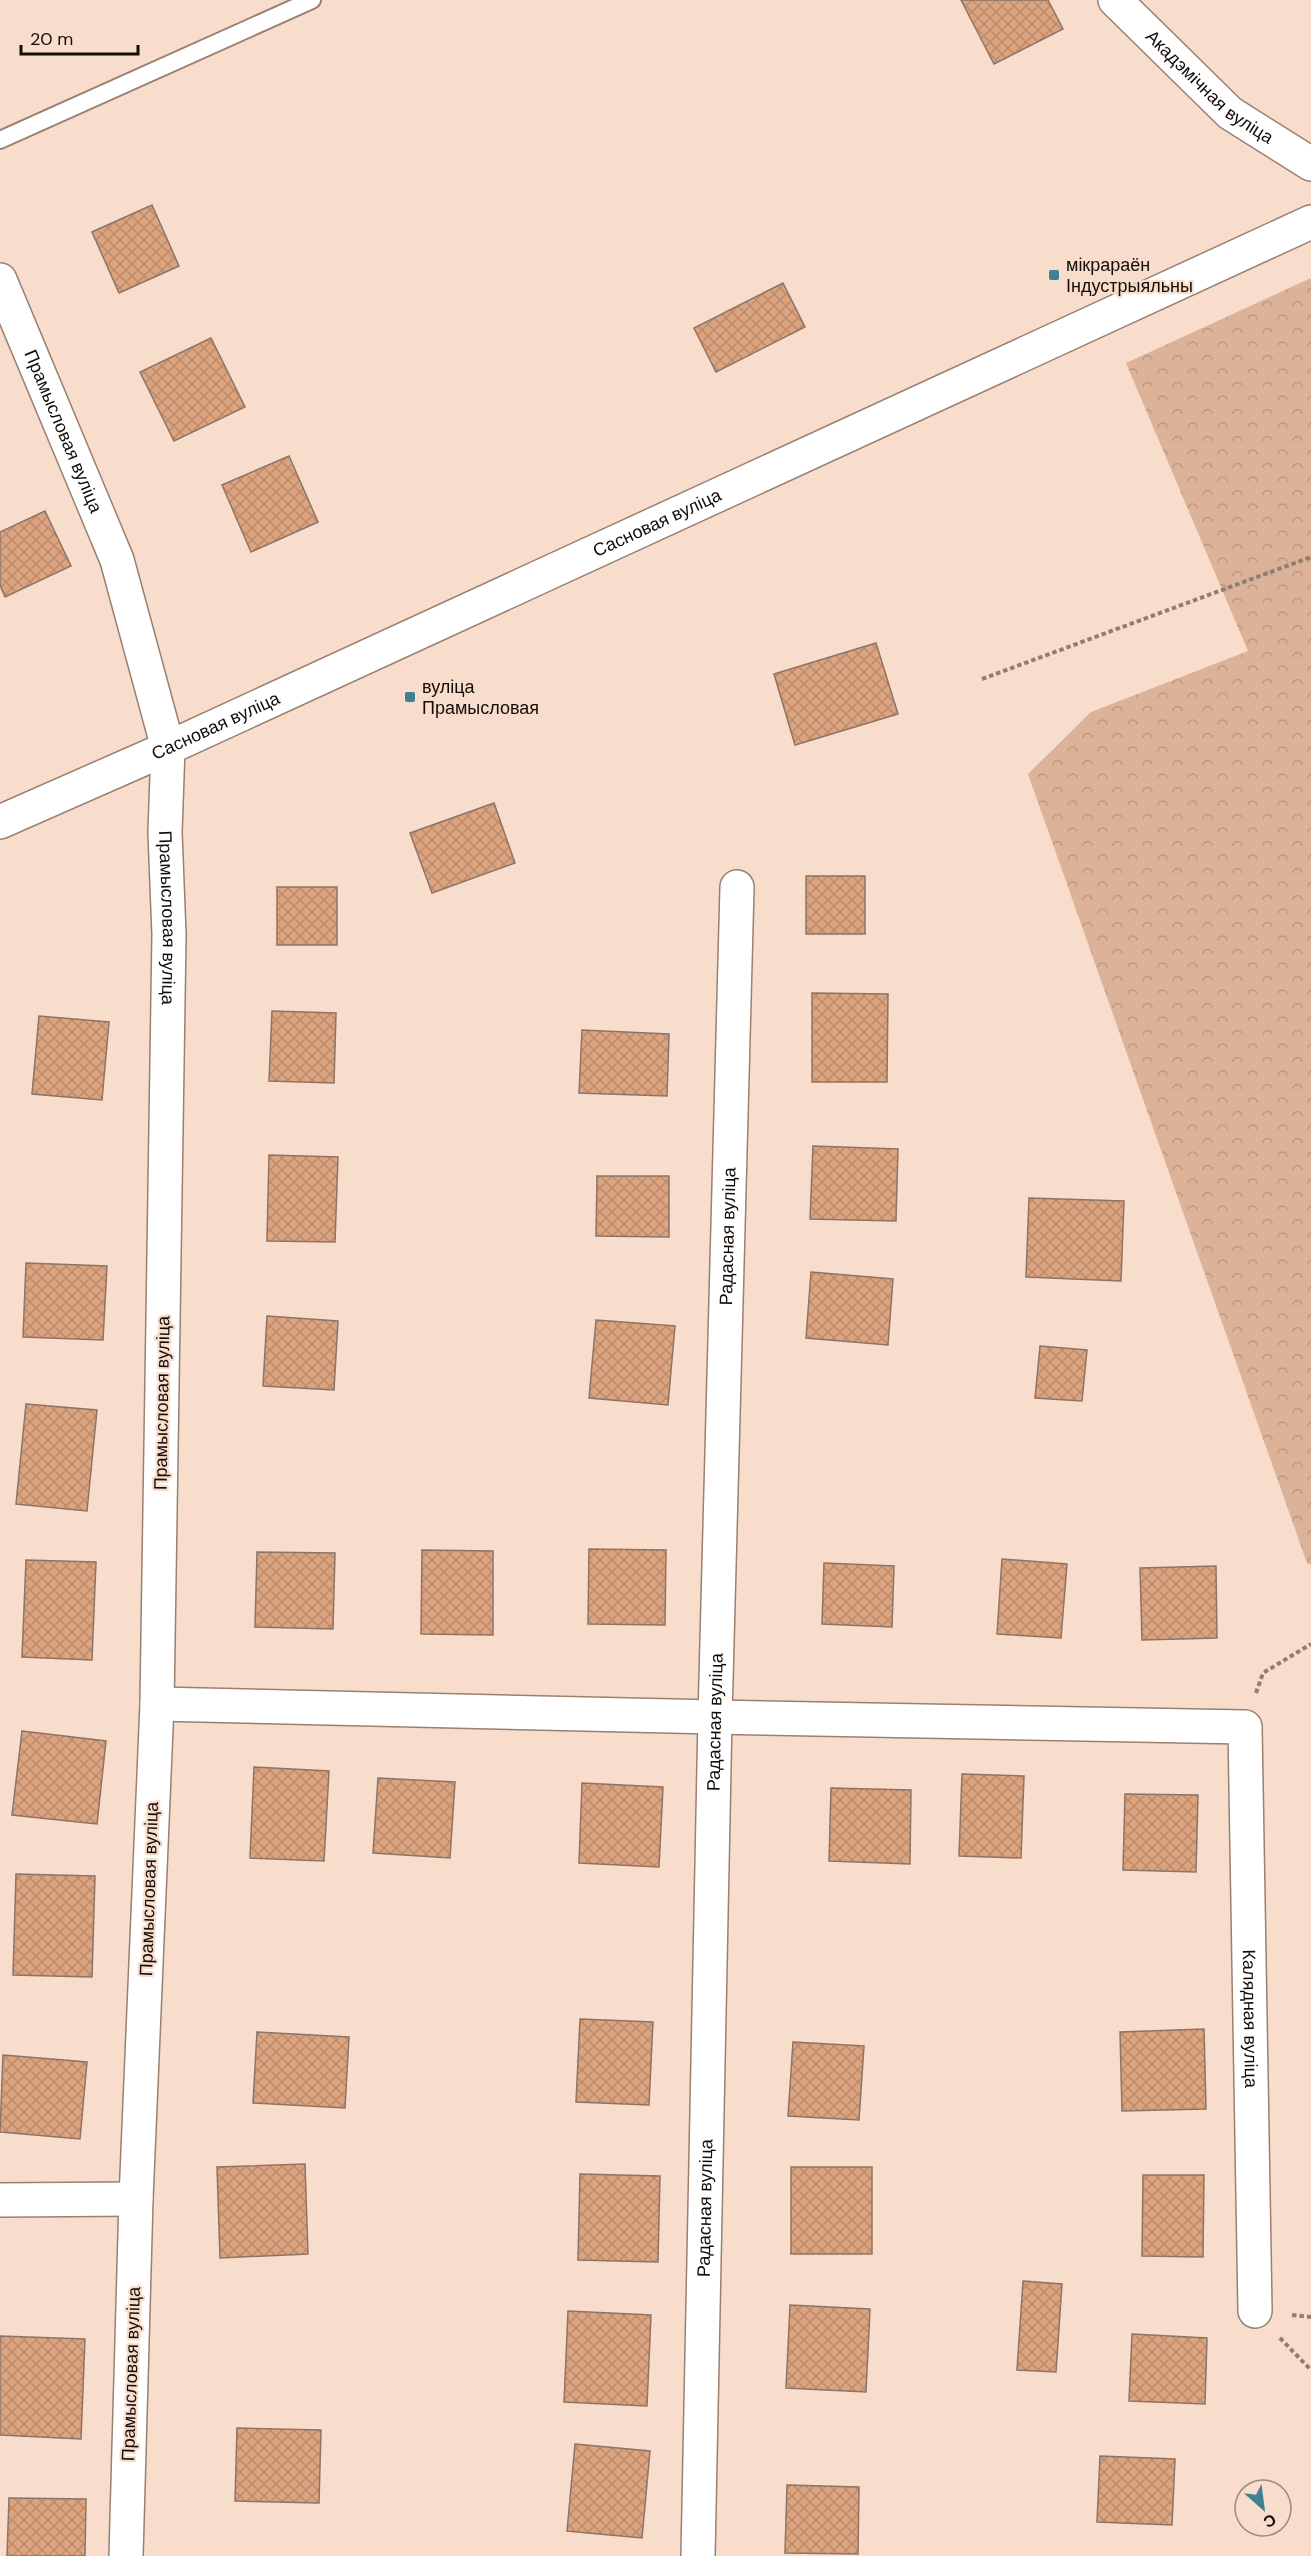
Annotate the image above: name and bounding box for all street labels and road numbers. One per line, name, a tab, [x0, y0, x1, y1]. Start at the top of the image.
street label: Акадэмічная вуліца	[1140, 25, 1279, 150]
street label: Прамысловая вуліца	[19, 346, 108, 517]
street label: Сасновая вуліца	[589, 483, 726, 563]
street label: Сасновая вуліца	[148, 686, 285, 766]
street label: Прамысловая вуліца	[153, 830, 181, 1006]
street label: Радасная вуліца	[714, 1166, 742, 1306]
street label: Прамысловая вуліца	[148, 1315, 176, 1490]
street label: Радасная вуліца	[701, 1652, 729, 1791]
street label: Прамысловая вуліца	[134, 1800, 164, 1977]
street label: Калядная вуліца	[1237, 1949, 1263, 2089]
street label: Радасная вуліца	[692, 2138, 718, 2277]
street label: Прамысловая вуліца	[116, 2285, 146, 2462]

